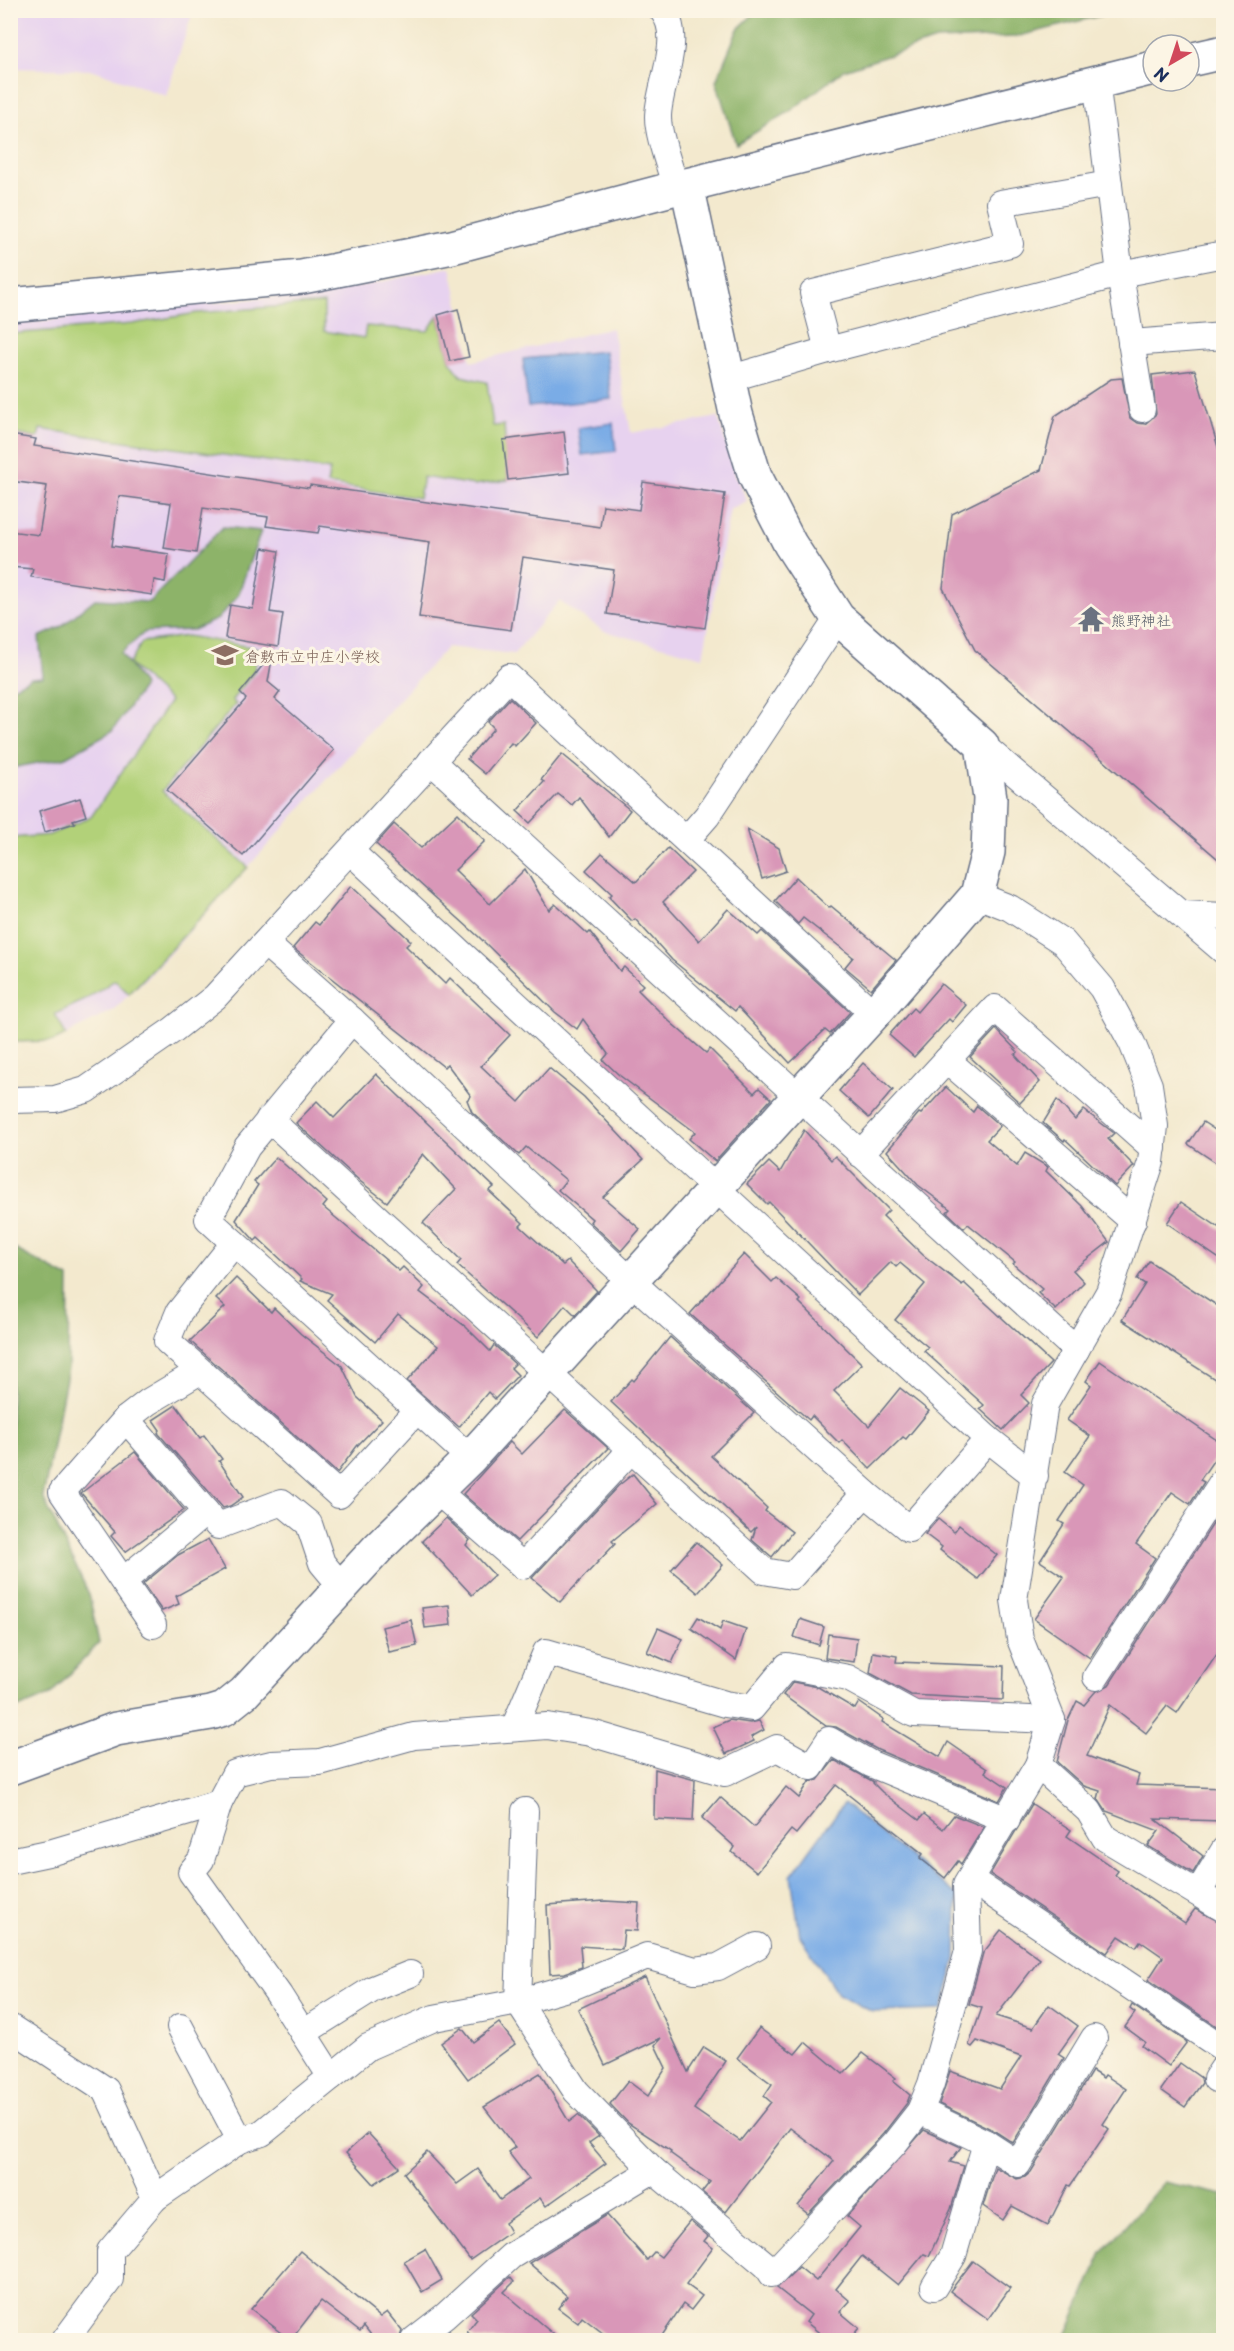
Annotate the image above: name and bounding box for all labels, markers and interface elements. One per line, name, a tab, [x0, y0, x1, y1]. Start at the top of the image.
north arrow	[1141, 33, 1201, 93]
text: N	[1148, 62, 1173, 89]
temple icon: 熊野神社	[1076, 604, 1106, 634]
place label: 熊野神社	[1111, 608, 1171, 631]
school or university icon: 倉敷市立中庄小学校	[210, 640, 240, 670]
place label: 倉敷市立中庄小学校	[245, 644, 380, 667]

